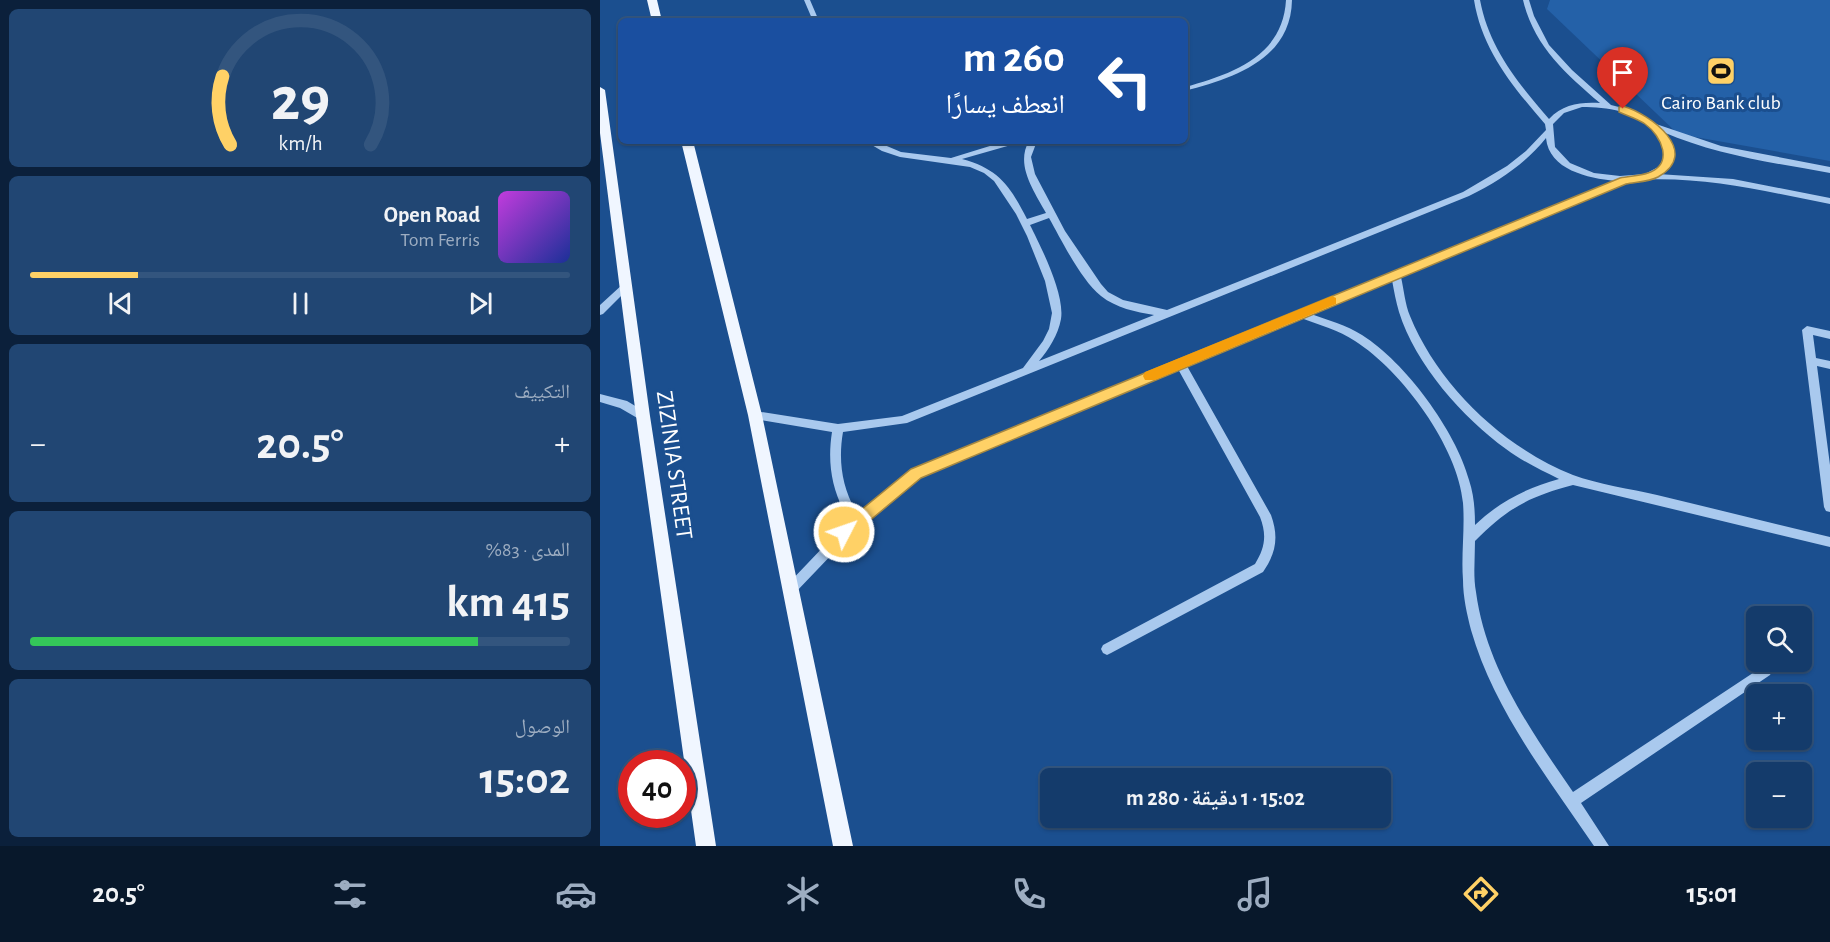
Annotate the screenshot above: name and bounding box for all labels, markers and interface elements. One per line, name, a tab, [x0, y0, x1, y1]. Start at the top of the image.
text: 260 m	[963, 37, 1065, 79]
icon: left	[1086, 42, 1164, 120]
pin	[1597, 47, 1648, 109]
sports icon: Cairo Bank club	[1705, 55, 1737, 87]
icon: arrive	[1606, 56, 1639, 89]
text: 29	[270, 69, 330, 131]
text: انعطف يسارًا	[946, 91, 1065, 118]
place label: Cairo Bank club	[1661, 93, 1781, 113]
text: km/h	[278, 134, 322, 155]
text: Open Road	[384, 204, 480, 226]
text: Tom Ferris	[400, 230, 480, 250]
icon: previous	[104, 287, 137, 320]
icon: pause	[284, 287, 317, 320]
icon: next	[464, 287, 497, 320]
text: التكييف	[514, 382, 570, 402]
street label: ZIZINIA STREET	[652, 389, 696, 541]
text: 20.5°	[256, 422, 344, 467]
text: −	[30, 428, 46, 461]
text: +	[554, 428, 570, 461]
position arrow	[812, 500, 876, 564]
text: المدى · 83%	[486, 540, 570, 560]
text: 415 km	[446, 580, 570, 625]
map controls	[1746, 606, 1812, 828]
button: search	[1746, 606, 1812, 672]
button: +	[1746, 684, 1812, 750]
text: الوصول	[515, 717, 570, 737]
speed limit sign: 40	[618, 750, 696, 828]
text: 15:02	[479, 757, 570, 802]
button: −	[1746, 762, 1812, 828]
text: 15:02 · 1 دقيقة · 280 m	[1126, 787, 1305, 809]
icon: filters	[329, 873, 371, 915]
icon: car	[555, 873, 597, 915]
icon: climate	[782, 873, 824, 915]
icon: phone	[1008, 873, 1050, 915]
icon: music	[1234, 873, 1276, 915]
icon: directions	[1460, 873, 1502, 915]
text: 20.5°	[92, 880, 145, 907]
text: 15:01	[1687, 880, 1738, 907]

